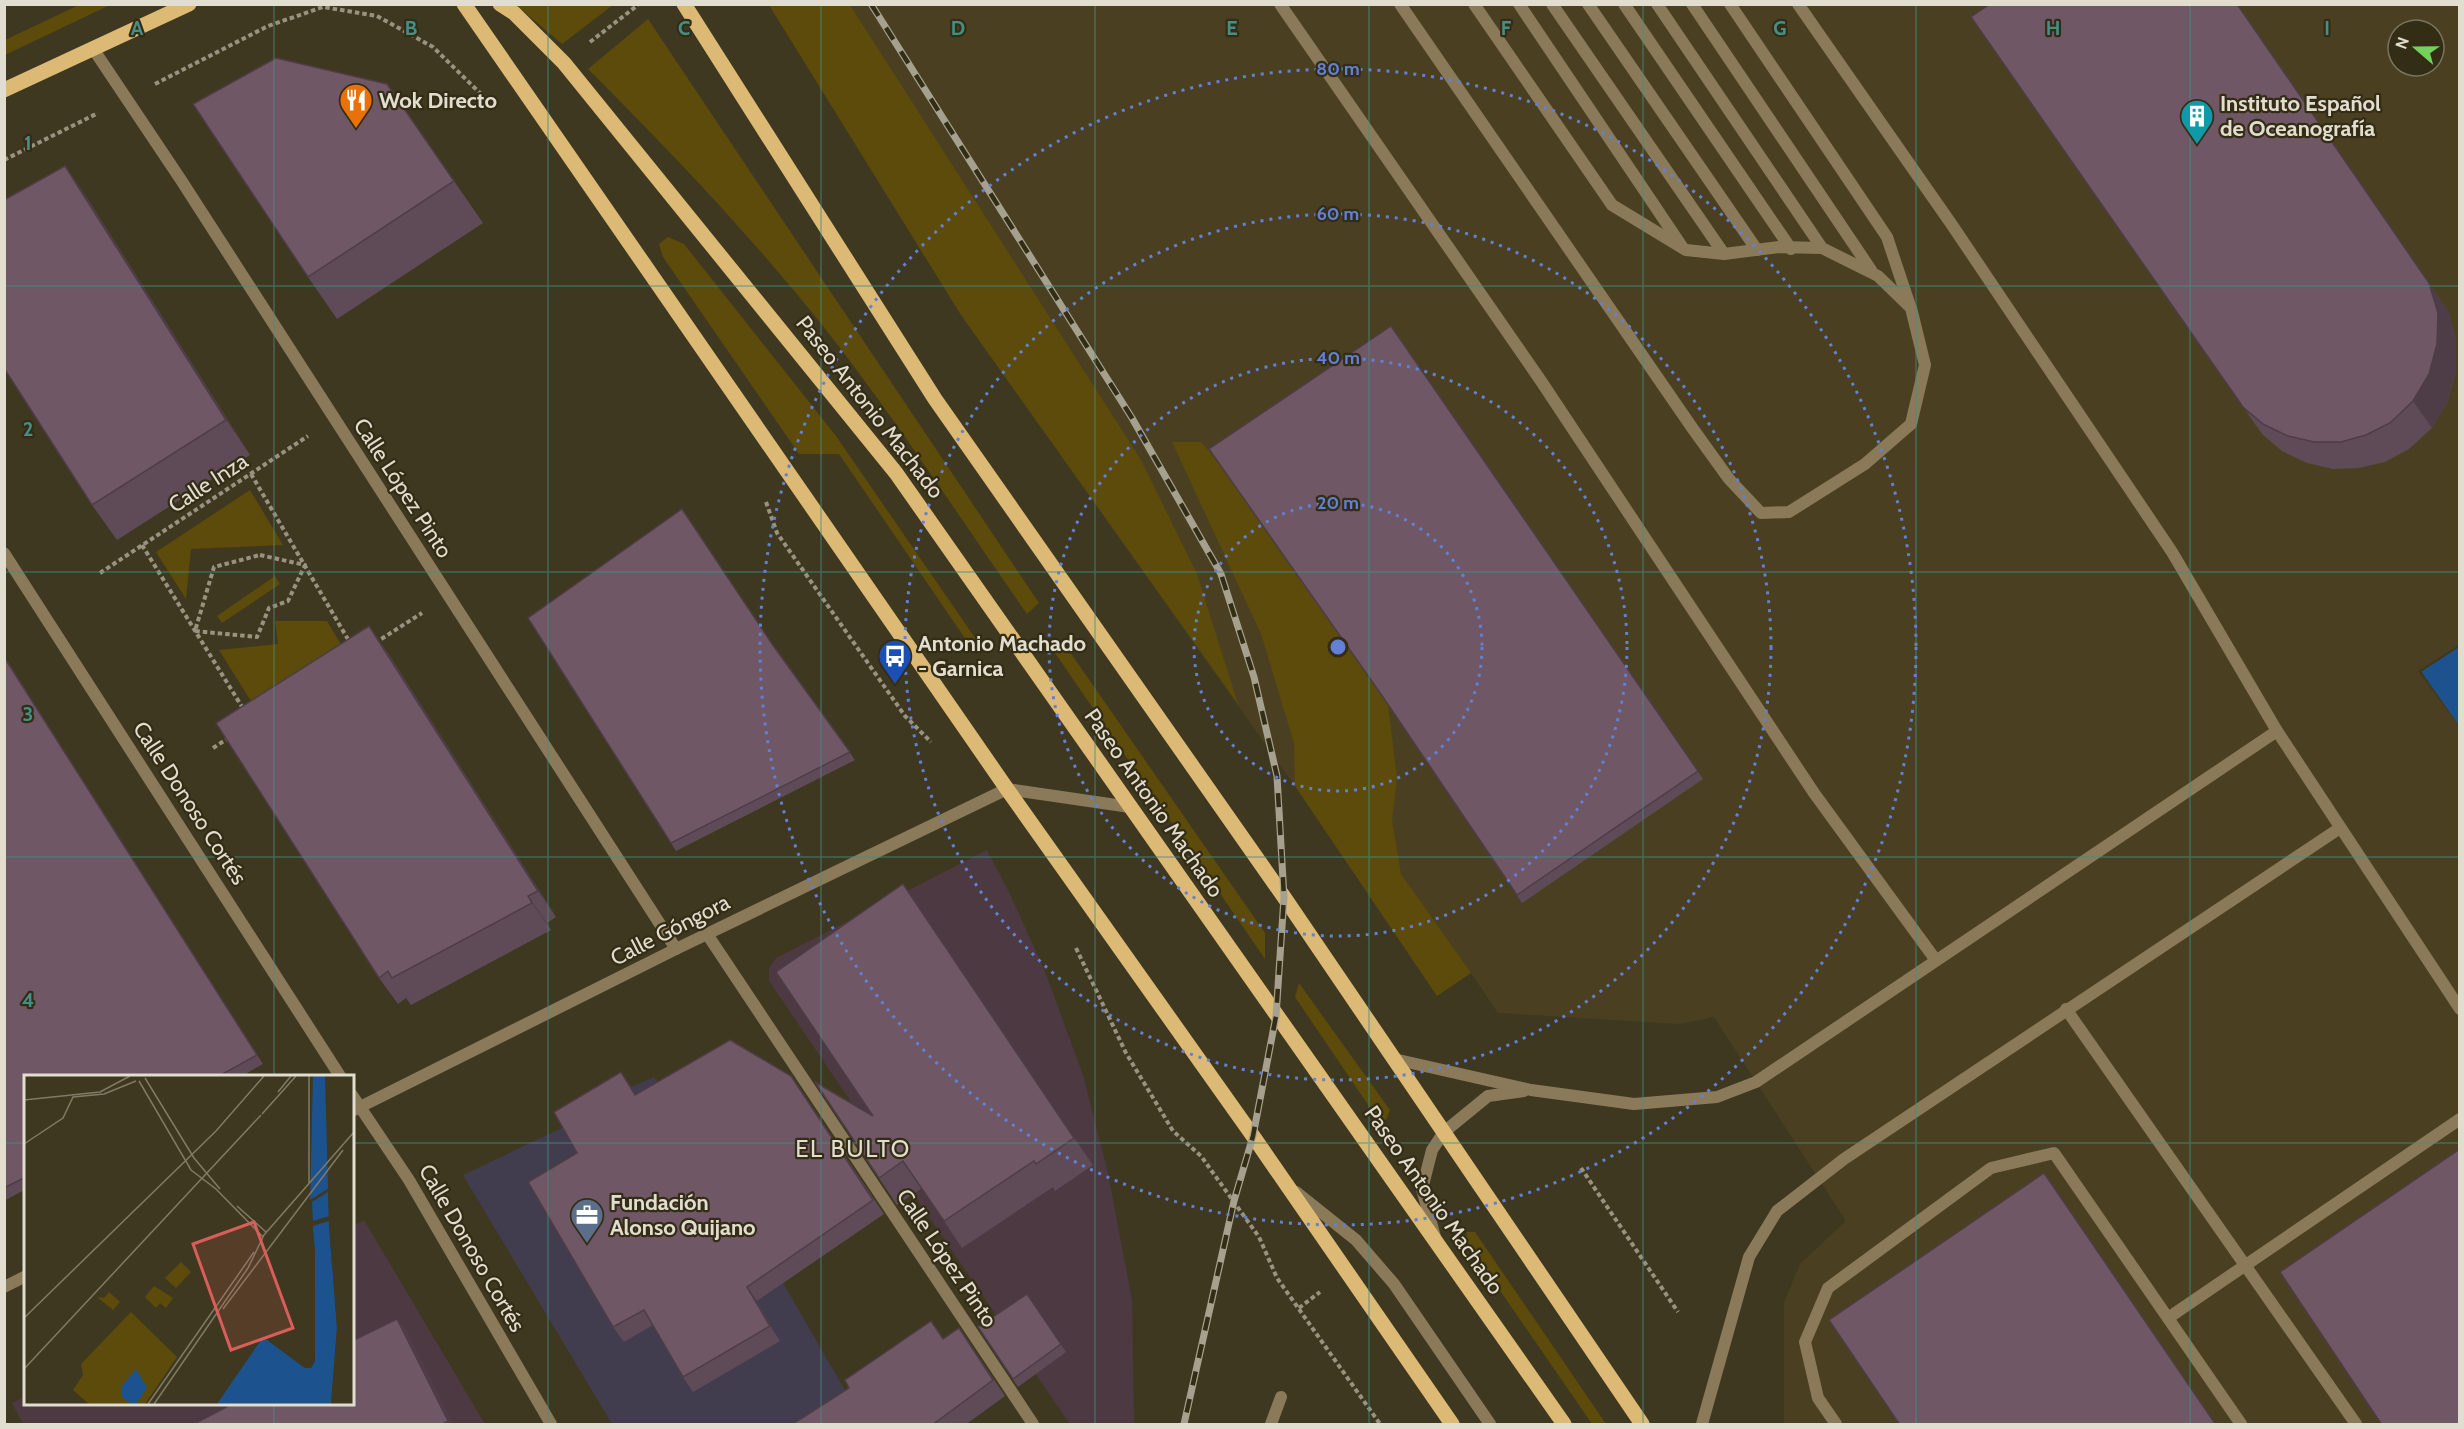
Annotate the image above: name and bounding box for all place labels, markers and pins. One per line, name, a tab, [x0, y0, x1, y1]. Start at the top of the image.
restaurant icon: Wok Directo	[338, 82, 374, 129]
place label: Wok Directo	[379, 87, 497, 114]
place label: Instituto Español de Oceanografía	[2220, 90, 2381, 142]
building icon: Instituto Español de Oceanografía	[2179, 98, 2215, 145]
place label: Antonio Machado - Garnica	[918, 630, 1086, 682]
centre of rings	[1328, 637, 1348, 657]
bus stop icon: Antonio Machado - Garnica	[877, 638, 913, 685]
place label: Fundación Alonso Quijano	[610, 1189, 756, 1241]
office icon: Fundación Alonso Quijano	[569, 1197, 605, 1244]

